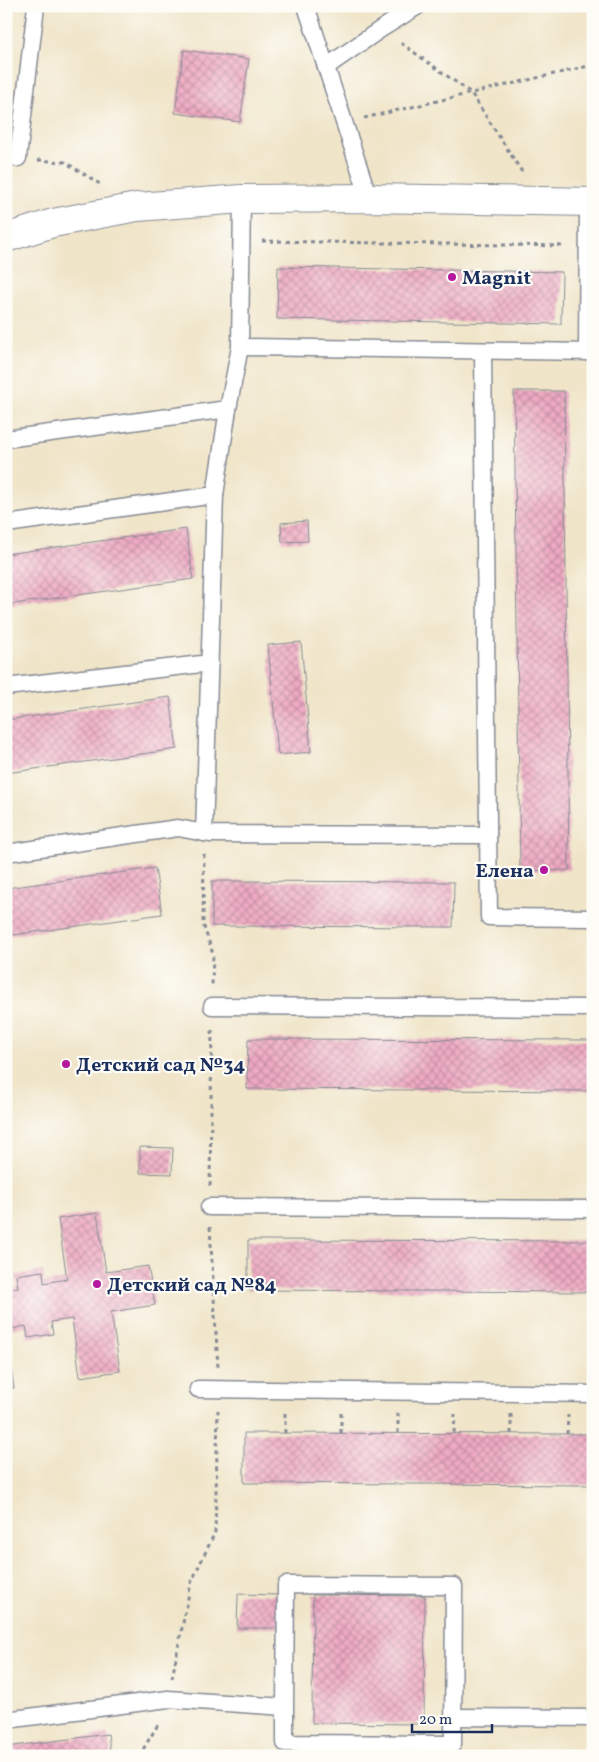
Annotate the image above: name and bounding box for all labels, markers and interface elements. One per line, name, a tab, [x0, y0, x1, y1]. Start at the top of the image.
place label: Magnit	[462, 265, 531, 293]
marker: Magnit	[446, 271, 458, 283]
place label: Елена	[476, 858, 534, 886]
marker: Елена	[538, 864, 550, 876]
place label: Детский сад №34	[76, 1052, 245, 1080]
marker: Детский сад №34	[60, 1058, 72, 1070]
place label: Детский сад №84	[107, 1272, 277, 1300]
marker: Детский сад №84	[91, 1278, 103, 1290]
scale bar	[412, 1702, 492, 1734]
text: 20 m	[419, 1710, 452, 1731]

